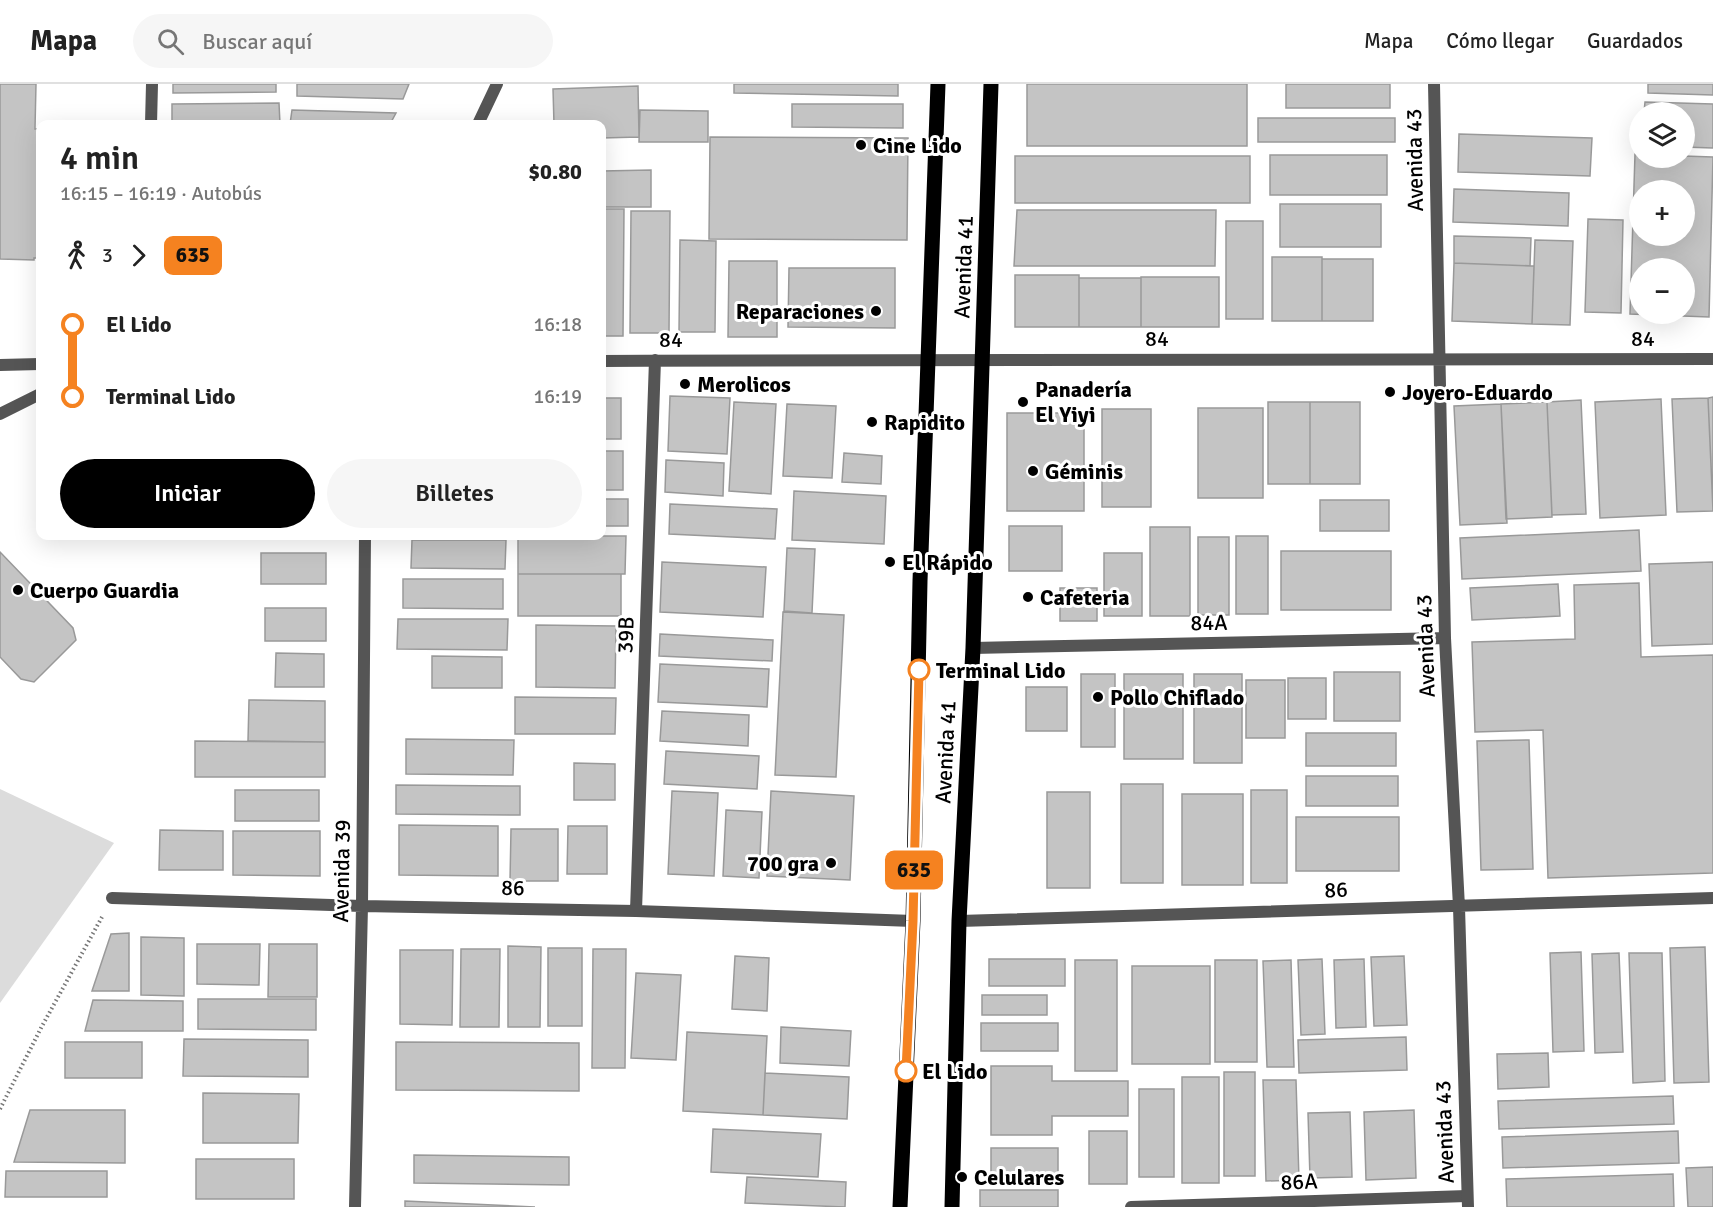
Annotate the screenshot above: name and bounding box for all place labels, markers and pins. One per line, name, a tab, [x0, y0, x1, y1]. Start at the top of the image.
place label: Cine Lido	[873, 132, 962, 159]
marker: Cine Lido	[854, 138, 868, 152]
place label: Reparaciones	[736, 298, 864, 325]
marker: Reparaciones	[869, 304, 883, 318]
place label: Merolicos	[697, 371, 791, 398]
place label: Panadería El Yiyi	[1035, 376, 1132, 428]
marker: Merolicos	[678, 377, 692, 391]
place label: Joyero-Eduardo	[1402, 379, 1553, 406]
marker: Joyero-Eduardo	[1383, 385, 1397, 399]
marker: Panadería El Yiyi	[1016, 395, 1030, 409]
place label: Rapidito	[884, 409, 965, 436]
marker: Rapidito	[865, 415, 879, 429]
place label: Géminis	[1045, 458, 1123, 485]
marker: Géminis	[1026, 464, 1040, 478]
place label: El Rápido	[902, 549, 993, 576]
marker: El Rápido	[883, 555, 897, 569]
place label: Cuerpo Guardia	[30, 577, 179, 604]
marker: Cuerpo Guardia	[11, 583, 25, 597]
place label: Cafeteria	[1040, 584, 1129, 611]
marker: Cafeteria	[1021, 590, 1035, 604]
place label: Terminal Lido	[936, 657, 1065, 684]
marker: Terminal Lido	[908, 659, 930, 681]
place label: Pollo Chiflado	[1110, 684, 1244, 711]
marker: Pollo Chiflado	[1091, 690, 1105, 704]
place label: 700 gra	[747, 850, 819, 877]
marker: 700 gra	[824, 856, 838, 870]
place label: El Lido	[922, 1058, 987, 1085]
marker: El Lido	[895, 1060, 917, 1082]
place label: Celulares	[974, 1164, 1064, 1191]
marker: Celulares	[955, 1170, 969, 1184]

